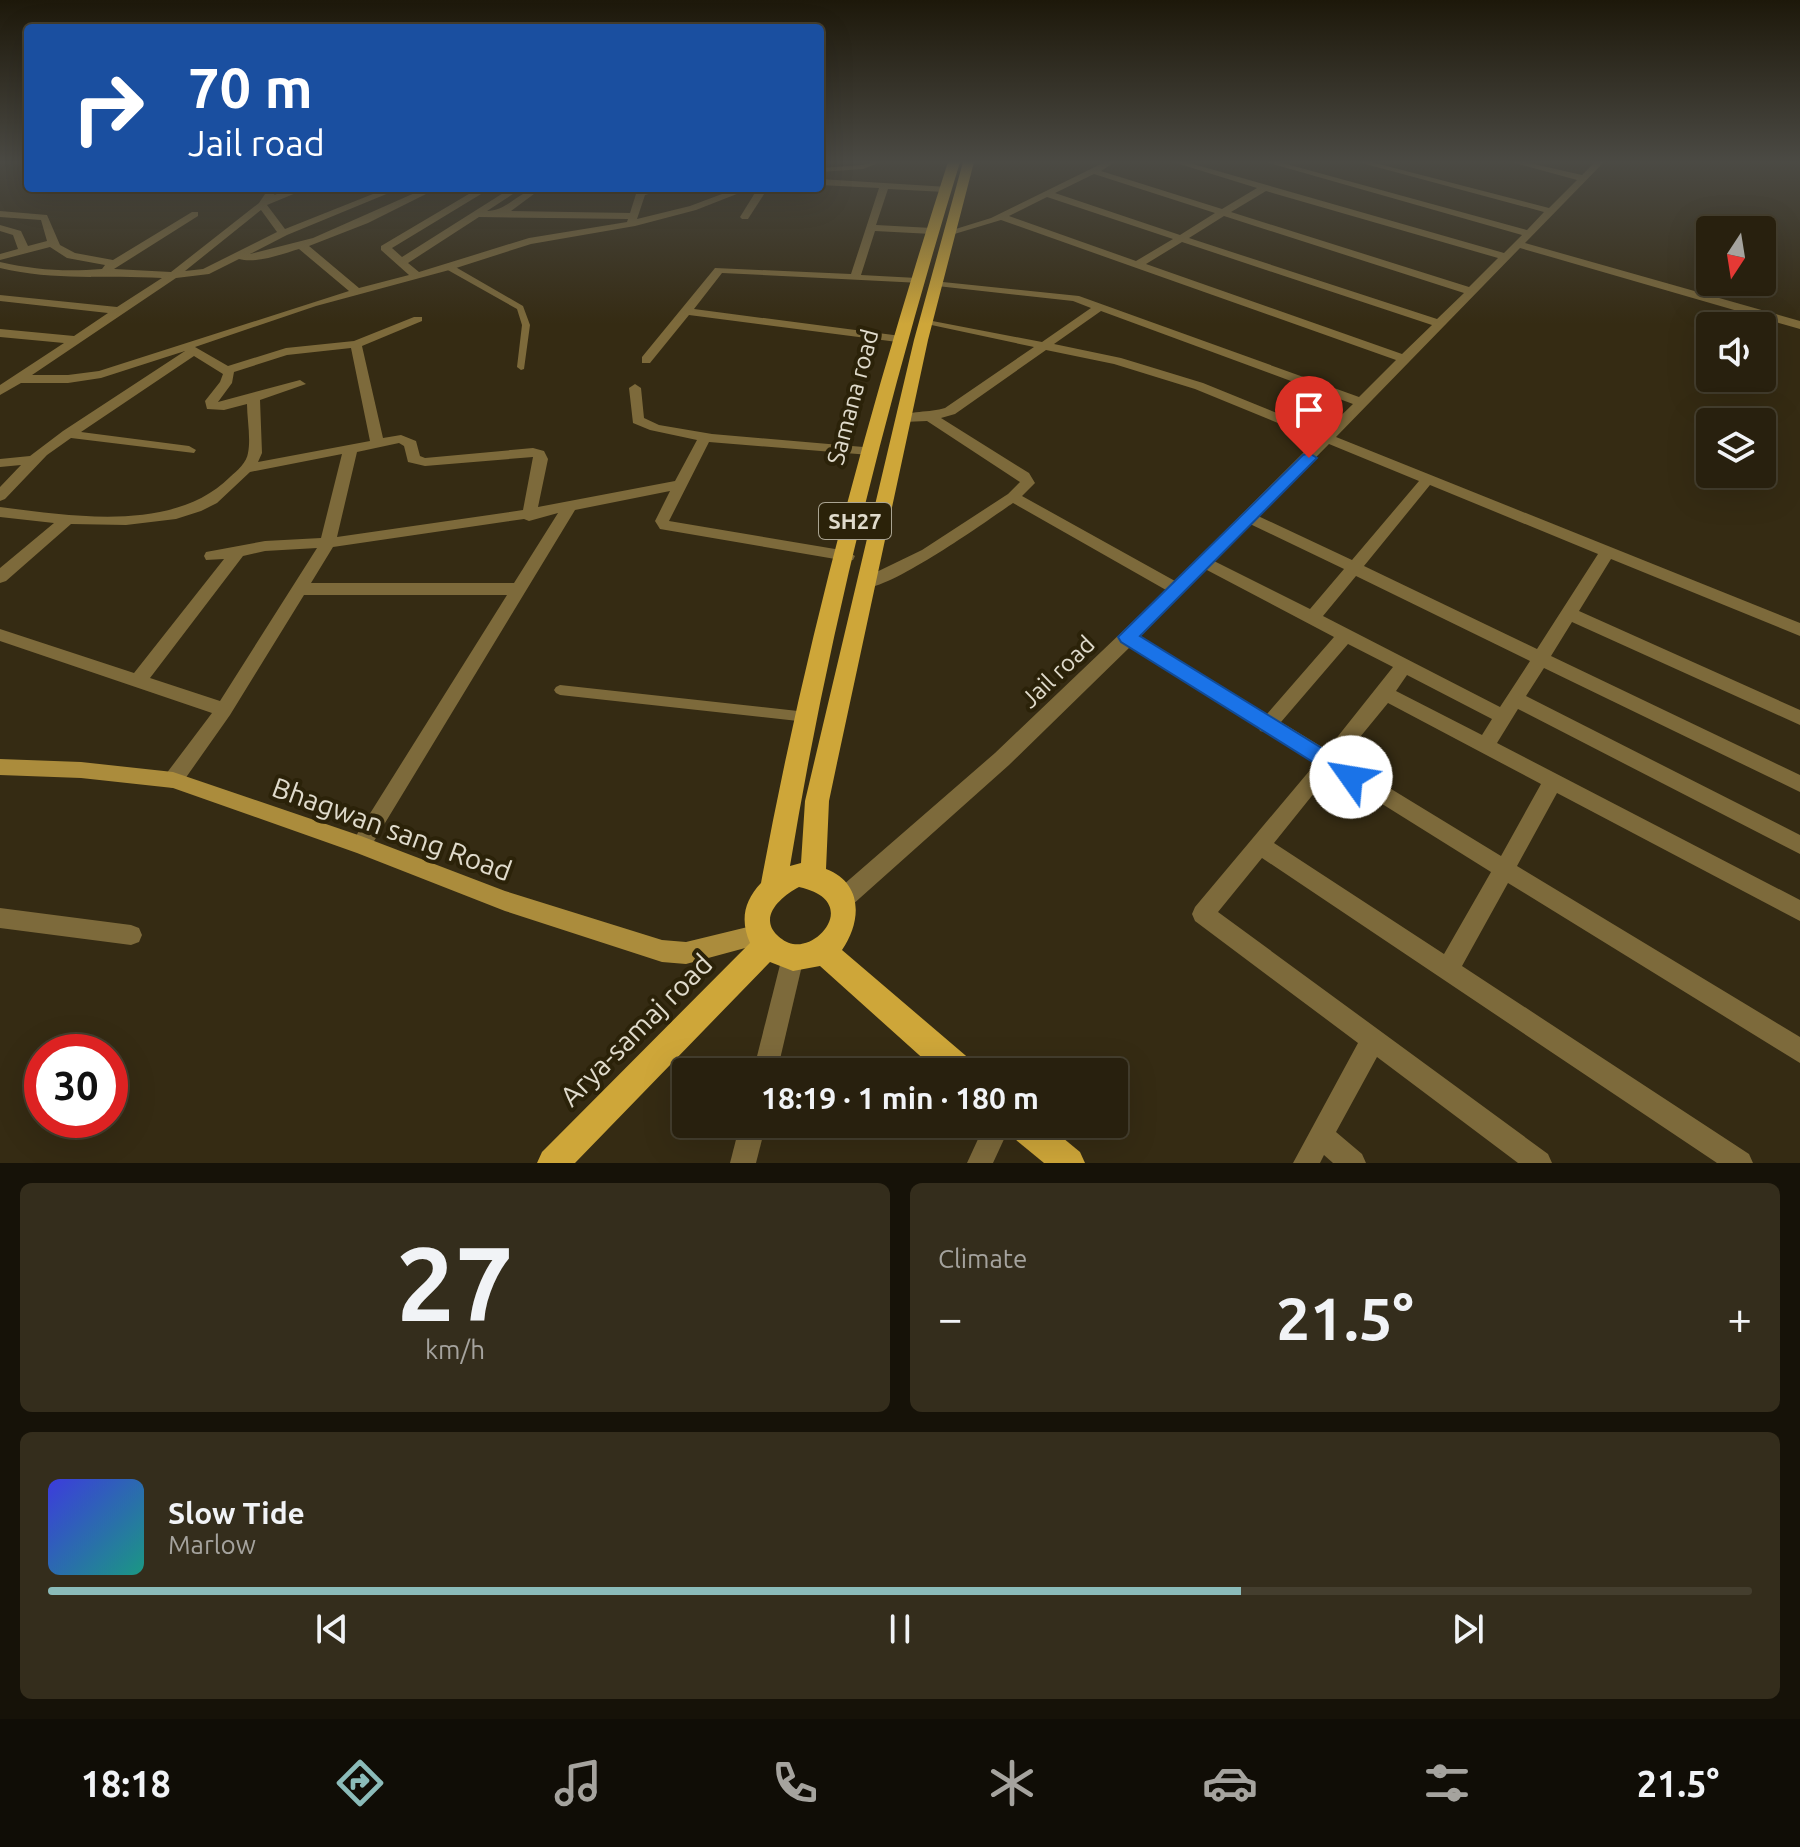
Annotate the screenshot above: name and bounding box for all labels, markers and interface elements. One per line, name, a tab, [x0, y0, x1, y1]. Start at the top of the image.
icon: right	[56, 56, 160, 160]
text: 70 m	[188, 56, 313, 119]
text: Jail road	[188, 122, 325, 163]
north arrow	[1696, 216, 1776, 296]
map controls	[1696, 216, 1776, 488]
button: sound	[1696, 312, 1776, 392]
street label: Samana road	[821, 326, 884, 468]
pin	[1275, 376, 1343, 458]
icon: arrive	[1287, 388, 1331, 432]
button: layers	[1696, 408, 1776, 488]
road number: SH27	[819, 503, 891, 539]
street label: Jail road	[1015, 630, 1100, 713]
position arrow	[1309, 735, 1393, 819]
street label: Bhagwan sang Road	[268, 771, 516, 886]
street label: Arya-samaj road	[553, 947, 718, 1112]
speed limit sign: 30	[24, 1034, 128, 1138]
text: 18:19 · 1 min · 180 m	[761, 1081, 1039, 1115]
text: 27	[396, 1224, 514, 1341]
text: Climate	[938, 1244, 1027, 1273]
text: 21.5°	[1276, 1284, 1414, 1351]
text: −	[938, 1293, 963, 1342]
text: +	[1727, 1293, 1752, 1342]
text: km/h	[425, 1335, 485, 1364]
text: Slow Tide	[168, 1496, 305, 1530]
text: Marlow	[168, 1530, 256, 1559]
icon: previous	[310, 1607, 354, 1651]
icon: pause	[878, 1607, 922, 1651]
icon: next	[1446, 1607, 1490, 1651]
icon: directions	[332, 1755, 388, 1811]
icon: music	[550, 1755, 606, 1811]
icon: phone	[767, 1755, 823, 1811]
icon: climate	[984, 1755, 1040, 1811]
icon: car	[1202, 1755, 1258, 1811]
icon: filters	[1419, 1755, 1475, 1811]
text: 18:18	[81, 1763, 171, 1804]
text: 21.5°	[1637, 1763, 1719, 1804]

